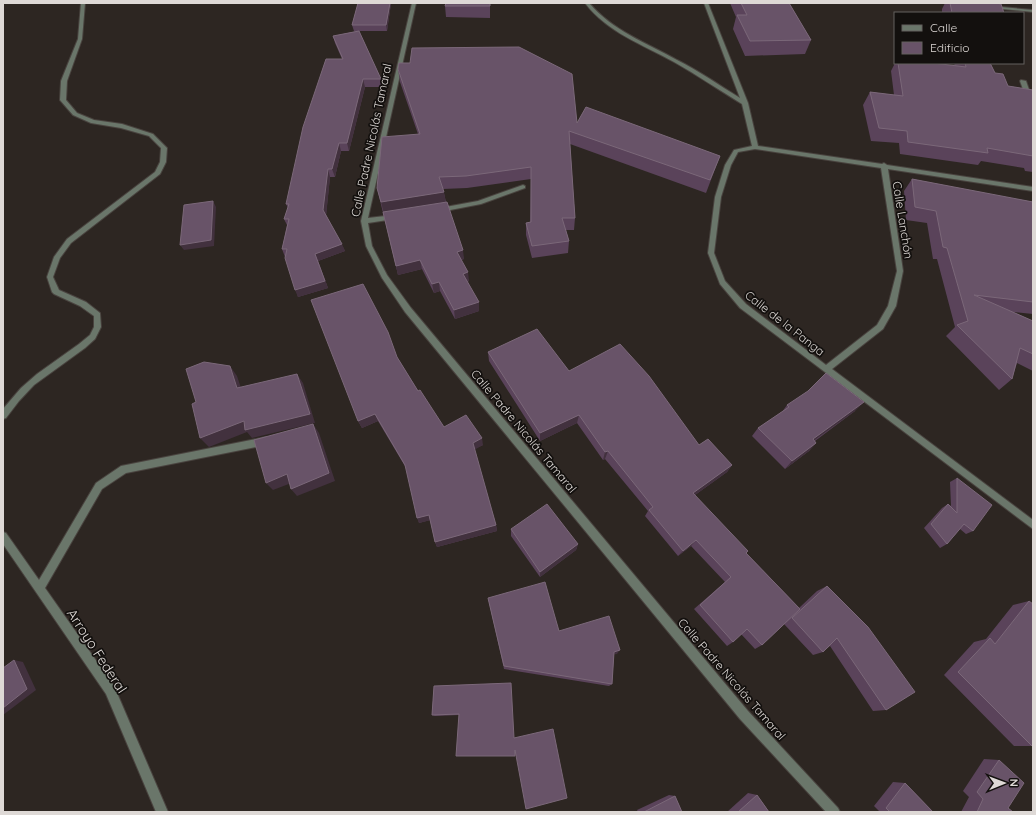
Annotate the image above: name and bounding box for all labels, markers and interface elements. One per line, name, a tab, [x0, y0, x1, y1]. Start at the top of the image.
legend	[894, 12, 1024, 64]
text: Calle	[930, 20, 958, 35]
text: Edificio	[930, 40, 970, 55]
street label: Calle Padre Nicolás Tamaral	[347, 62, 395, 218]
street label: Calle Lanchón	[889, 180, 917, 260]
street label: Calle de la Panga	[742, 287, 828, 359]
street label: Calle Padre Nicolás Tamaral	[468, 366, 580, 496]
street label: Arroyo Federal	[63, 605, 131, 697]
street label: Calle Padre Nicolás Tamaral	[675, 615, 789, 743]
north arrow	[984, 763, 1024, 803]
text: N	[1007, 779, 1021, 787]

